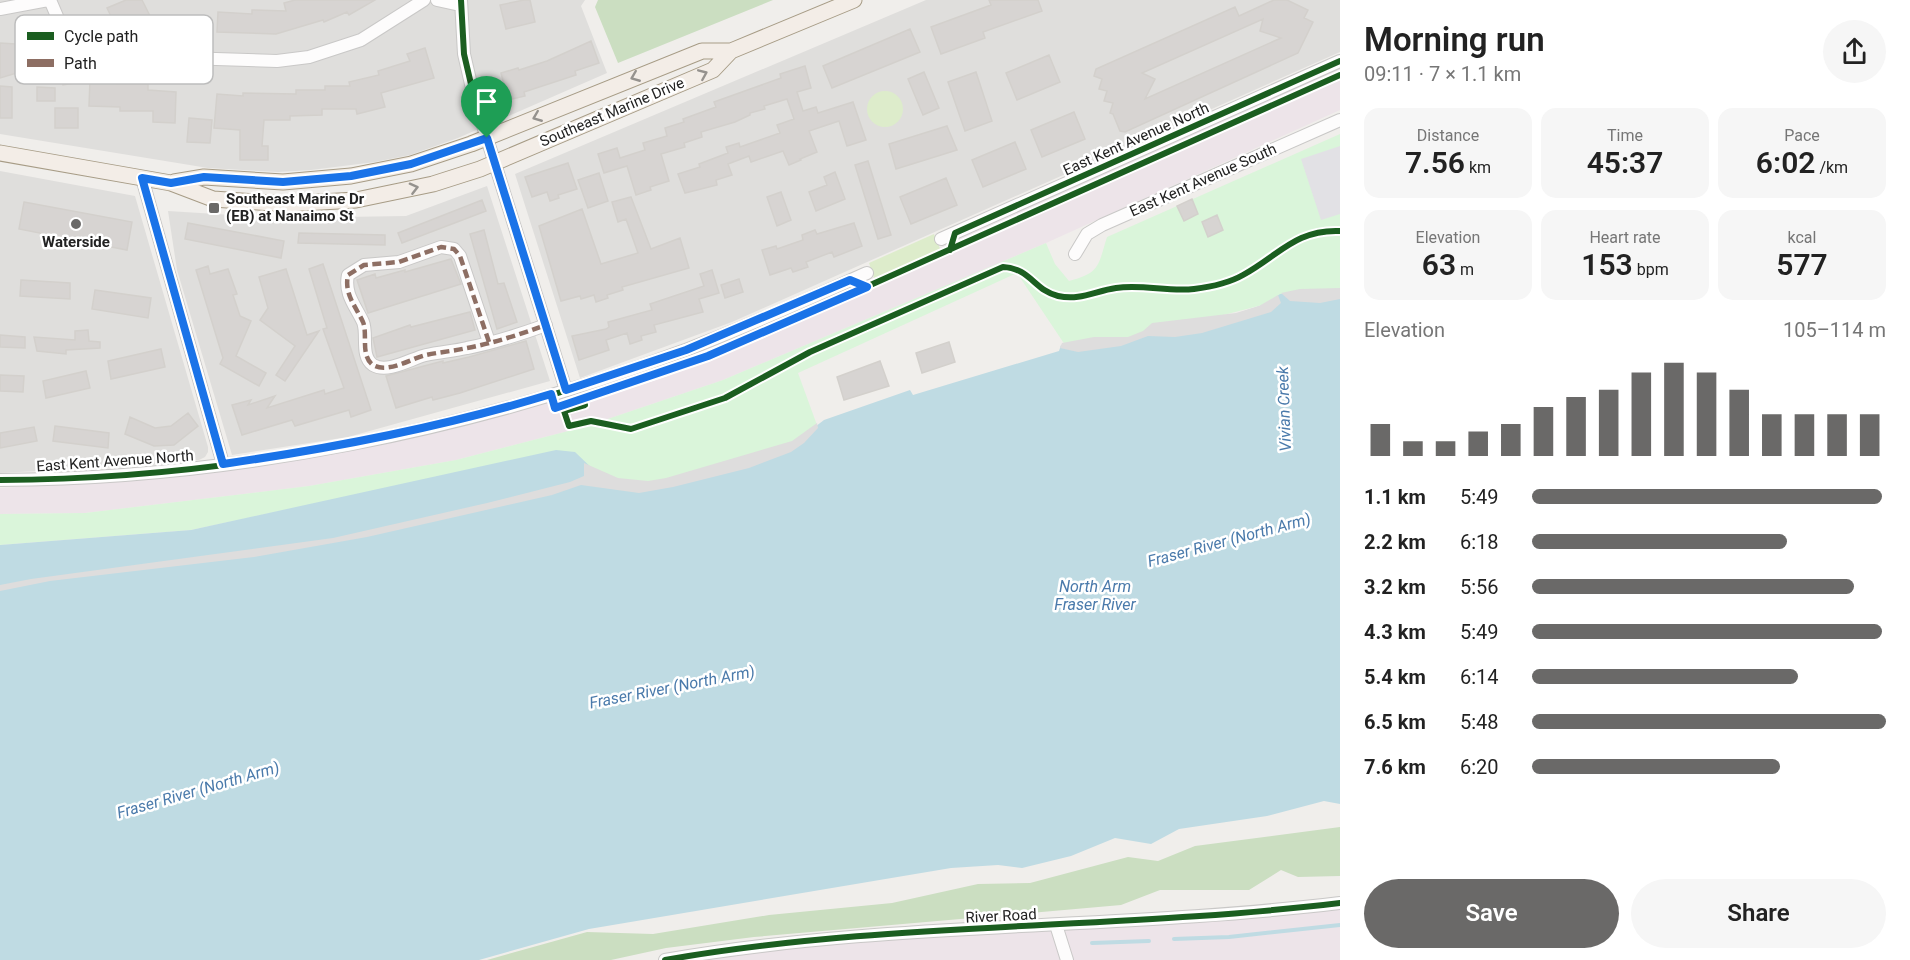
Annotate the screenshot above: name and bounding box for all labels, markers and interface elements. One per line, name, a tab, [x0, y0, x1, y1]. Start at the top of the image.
legend	[15, 15, 213, 84]
text: Morning run	[1364, 20, 1545, 59]
button: share	[1823, 20, 1886, 83]
text: Cycle path	[64, 27, 138, 46]
text: Path	[64, 54, 97, 73]
text: 09:11 · 7 × 1.1 km	[1364, 62, 1521, 86]
one-way arrow	[697, 69, 708, 81]
one-way arrow	[630, 70, 641, 82]
street label: Southeast Marine Drive	[537, 73, 687, 151]
pin	[461, 76, 512, 138]
icon: arrive	[470, 85, 503, 118]
street label: East Kent Avenue North	[1060, 99, 1212, 179]
one-way arrow	[533, 110, 544, 122]
text: Distance	[1417, 126, 1479, 145]
text: Time	[1607, 126, 1643, 145]
text: Pace	[1784, 126, 1820, 145]
street label: East Kent Avenue South	[1127, 139, 1279, 221]
text: 7.56	[1405, 145, 1465, 180]
text: 45:37	[1587, 145, 1663, 180]
text: 6:02	[1756, 145, 1815, 180]
text: km	[1465, 158, 1491, 177]
text: /km	[1815, 158, 1848, 177]
one-way arrow	[408, 183, 418, 196]
place label: Southeast Marine Dr (EB) at Nanaimo St	[226, 190, 365, 225]
marker: Southeast Marine Dr (EB) at Nanaimo St	[207, 201, 221, 215]
marker: Waterside	[69, 217, 83, 231]
text: Elevation	[1416, 228, 1480, 247]
text: Heart rate	[1589, 228, 1661, 247]
text: kcal	[1788, 228, 1816, 247]
place label: Waterside	[42, 233, 110, 251]
text: 63	[1422, 247, 1456, 282]
text: 153	[1581, 247, 1633, 282]
text: 577	[1776, 247, 1828, 282]
text: m	[1456, 260, 1474, 279]
text: bpm	[1633, 260, 1669, 279]
text: Elevation	[1364, 318, 1445, 342]
text: 105–114 m	[1783, 318, 1886, 342]
water label: Vivian Creek	[1273, 365, 1295, 452]
street label: East Kent Avenue North	[36, 447, 194, 475]
text: 1.1 km	[1364, 485, 1426, 509]
text: 5:49	[1460, 485, 1499, 509]
water label: Fraser River (North Arm)	[1145, 509, 1313, 571]
text: 2.2 km	[1364, 530, 1426, 554]
text: 6:18	[1460, 530, 1499, 554]
text: 3.2 km	[1364, 575, 1426, 599]
text: 5:56	[1460, 575, 1499, 599]
water label: North Arm Fraser River	[1054, 577, 1136, 614]
text: 4.3 km	[1364, 620, 1426, 644]
text: 5:49	[1460, 620, 1499, 644]
water label: Fraser River (North Arm)	[588, 662, 756, 712]
text: 5.4 km	[1364, 665, 1426, 689]
text: 6:14	[1460, 665, 1499, 689]
text: 6.5 km	[1364, 710, 1426, 734]
text: 5:48	[1460, 710, 1499, 734]
text: 7.6 km	[1364, 755, 1426, 779]
text: 6:20	[1460, 755, 1499, 779]
water label: Fraser River (North Arm)	[115, 758, 281, 822]
button: Save	[1364, 879, 1619, 948]
button: Share	[1631, 879, 1886, 948]
street label: River Road	[965, 905, 1037, 927]

